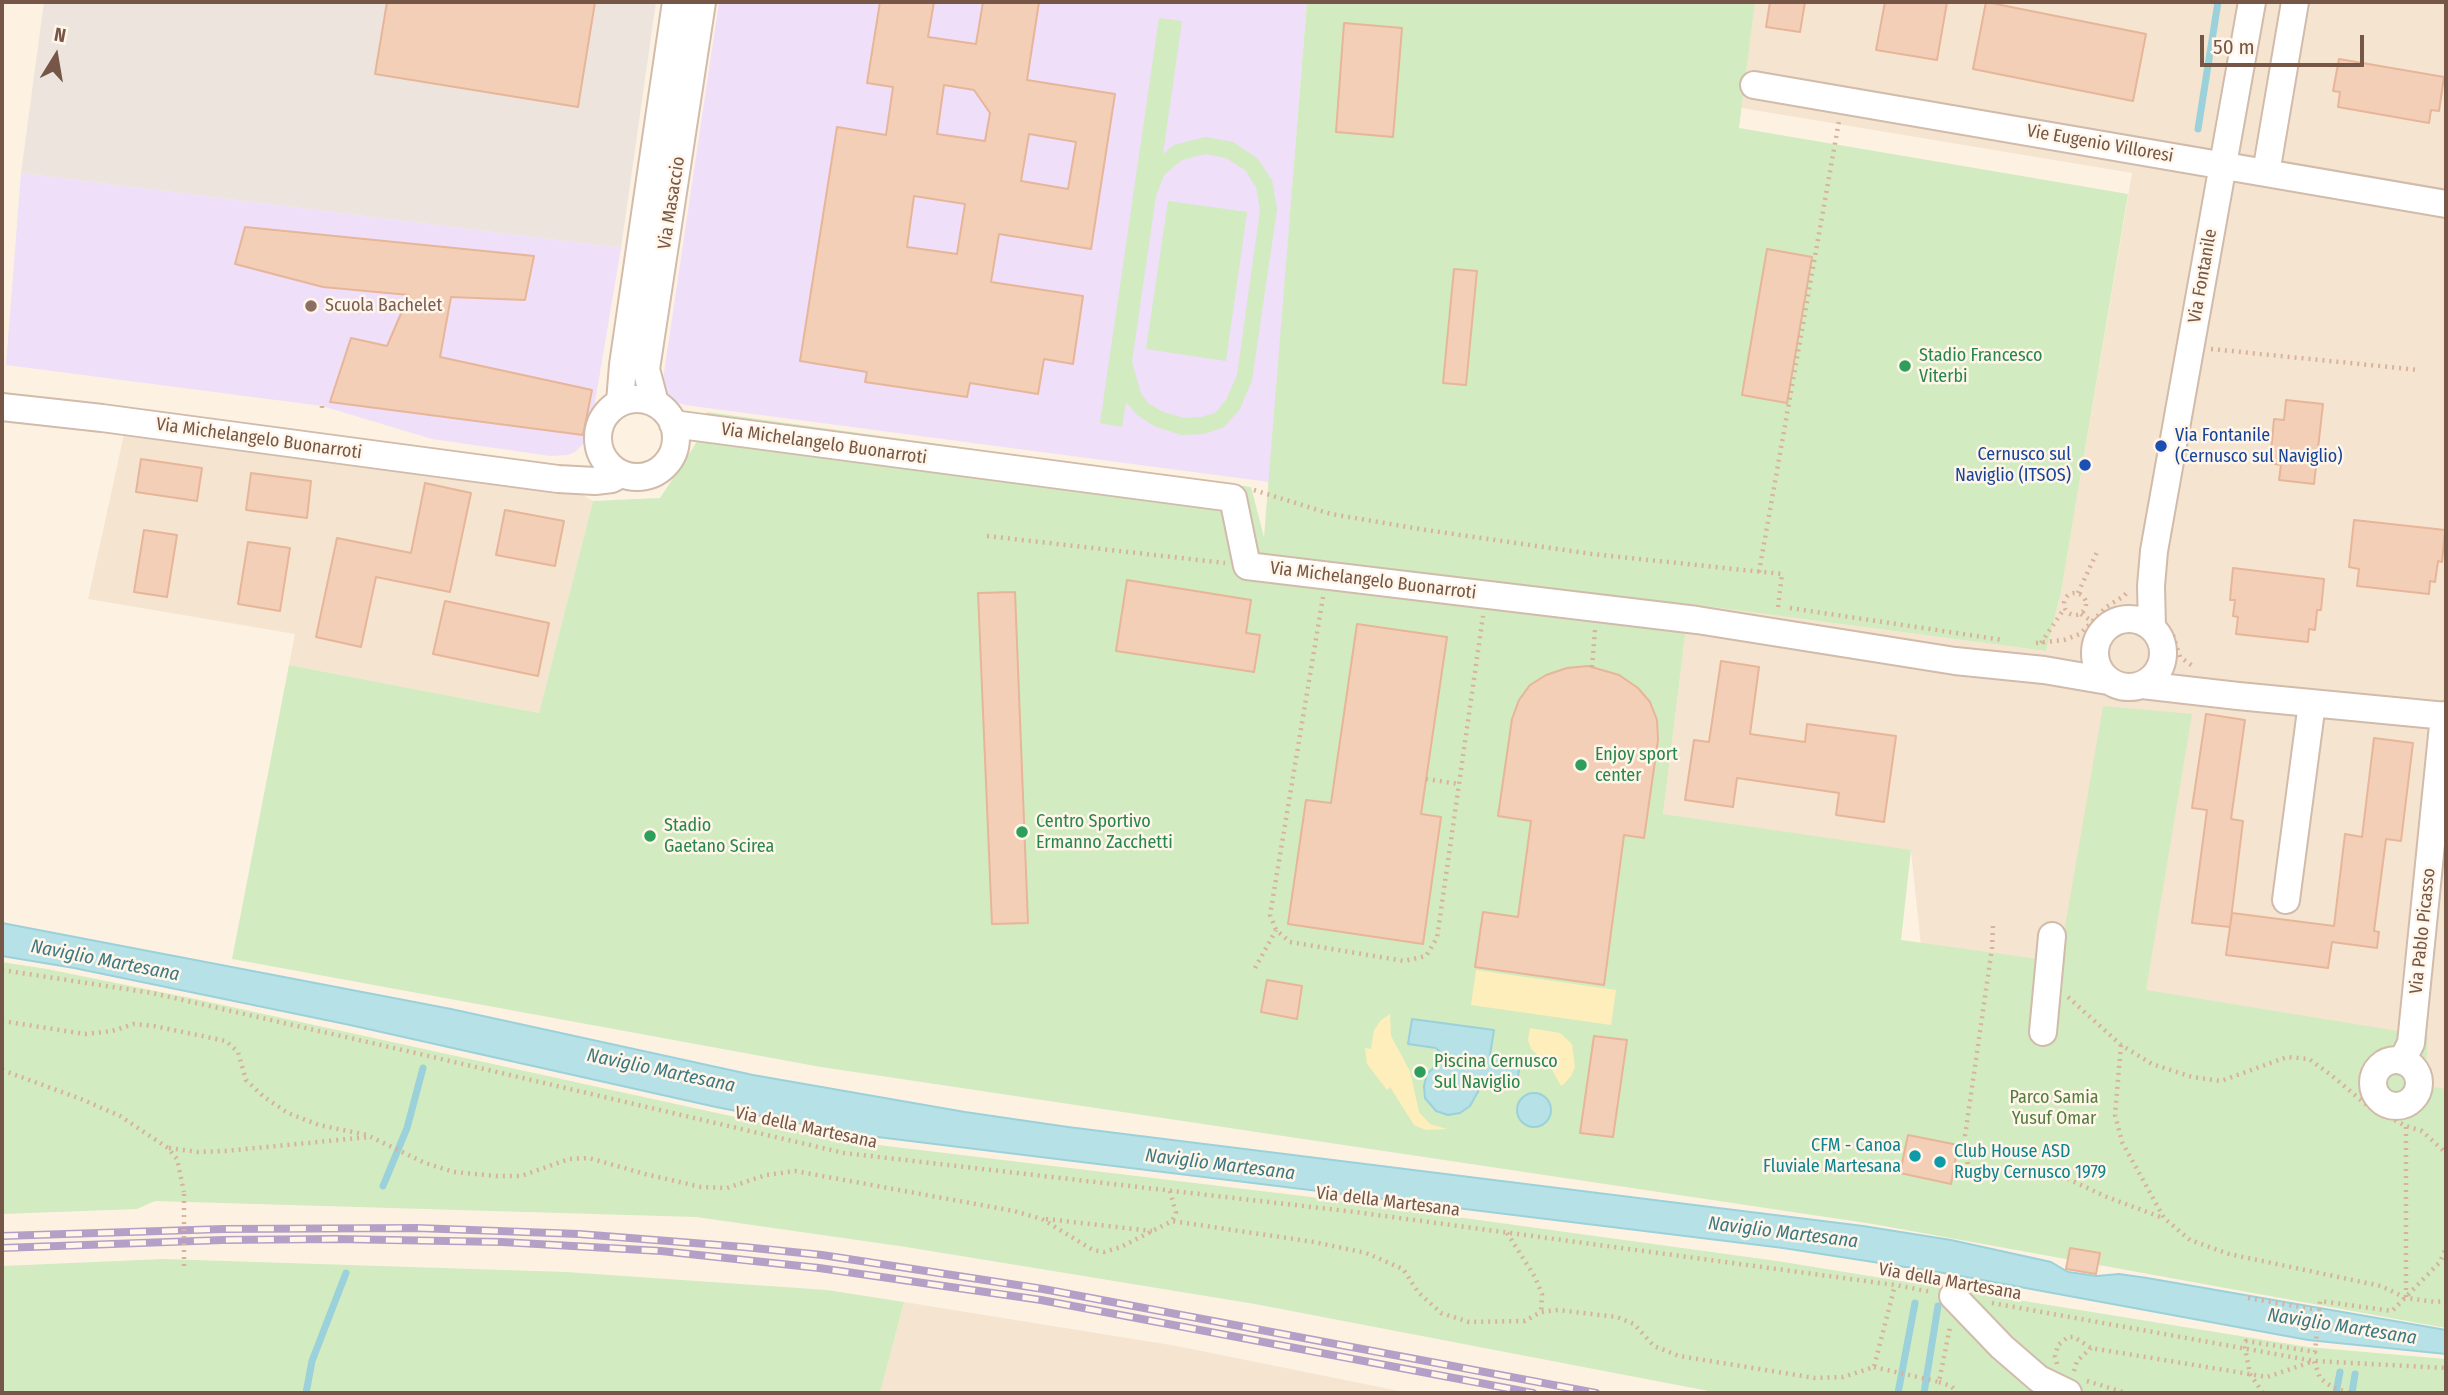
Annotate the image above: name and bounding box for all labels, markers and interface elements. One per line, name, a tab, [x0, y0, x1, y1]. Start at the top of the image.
north arrow	[21, 21, 91, 91]
scale bar	[2203, 21, 2368, 65]
text: N	[52, 23, 68, 47]
text: 50 m	[2213, 34, 2255, 60]
street label: Vie Eugenio Villoresi	[2025, 120, 2175, 168]
street label: Via Masaccio	[654, 155, 690, 251]
street label: Via Fontanile	[2184, 227, 2222, 325]
place label: Scuola Bachelet	[325, 295, 442, 317]
marker: Scuola Bachelet	[303, 298, 319, 314]
place label: Stadio Francesco Viterbi	[1919, 345, 2042, 388]
marker: Stadio Francesco Viterbi	[1897, 358, 1913, 374]
street label: Via Michelangelo Buonarroti	[155, 414, 363, 464]
street label: Via Michelangelo Buonarroti	[720, 419, 928, 469]
place label: Via Fontanile (Cernusco sul Naviglio)	[2175, 425, 2343, 467]
marker: Via Fontanile (Cernusco sul Naviglio)	[2153, 438, 2169, 454]
place label: Cernusco sul Naviglio (ITSOS)	[1955, 444, 2071, 486]
marker: Cernusco sul Naviglio (ITSOS)	[2077, 457, 2093, 473]
street label: Via Michelangelo Buonarroti	[1269, 558, 1477, 604]
place label: Enjoy sport center	[1595, 744, 1678, 786]
marker: Enjoy sport center	[1573, 757, 1589, 773]
place label: Centro Sportivo Ermanno Zacchetti	[1036, 811, 1173, 854]
place label: Stadio Gaetano Scirea	[664, 815, 774, 858]
marker: Centro Sportivo Ermanno Zacchetti	[1014, 824, 1030, 840]
marker: Stadio Gaetano Scirea	[642, 828, 658, 844]
street label: Via Pablo Picasso	[2406, 867, 2440, 995]
water label: Naviglio Martesana	[29, 935, 181, 987]
water label: Naviglio Martesana	[585, 1044, 737, 1098]
place label: Piscina Cernusco Sul Naviglio	[1434, 1051, 1558, 1094]
marker: Piscina Cernusco Sul Naviglio	[1412, 1064, 1428, 1080]
park label: Parco Samia Yusuf Omar	[2009, 1087, 2099, 1130]
street label: Via della Martesana	[733, 1102, 879, 1154]
place label: CFM - Canoa Fluviale Martesana	[1763, 1135, 1901, 1178]
place label: Club House ASD Rugby Cernusco 1979	[1954, 1141, 2106, 1184]
water label: Naviglio Martesana	[1144, 1144, 1296, 1186]
marker: CFM - Canoa Fluviale Martesana	[1907, 1148, 1923, 1164]
marker: Club House ASD Rugby Cernusco 1979	[1932, 1154, 1948, 1170]
street label: Via della Martesana	[1315, 1182, 1461, 1222]
water label: Naviglio Martesana	[1707, 1212, 1859, 1254]
street label: Via della Martesana	[1877, 1259, 2023, 1305]
water label: Naviglio Martesana	[2266, 1304, 2418, 1350]

